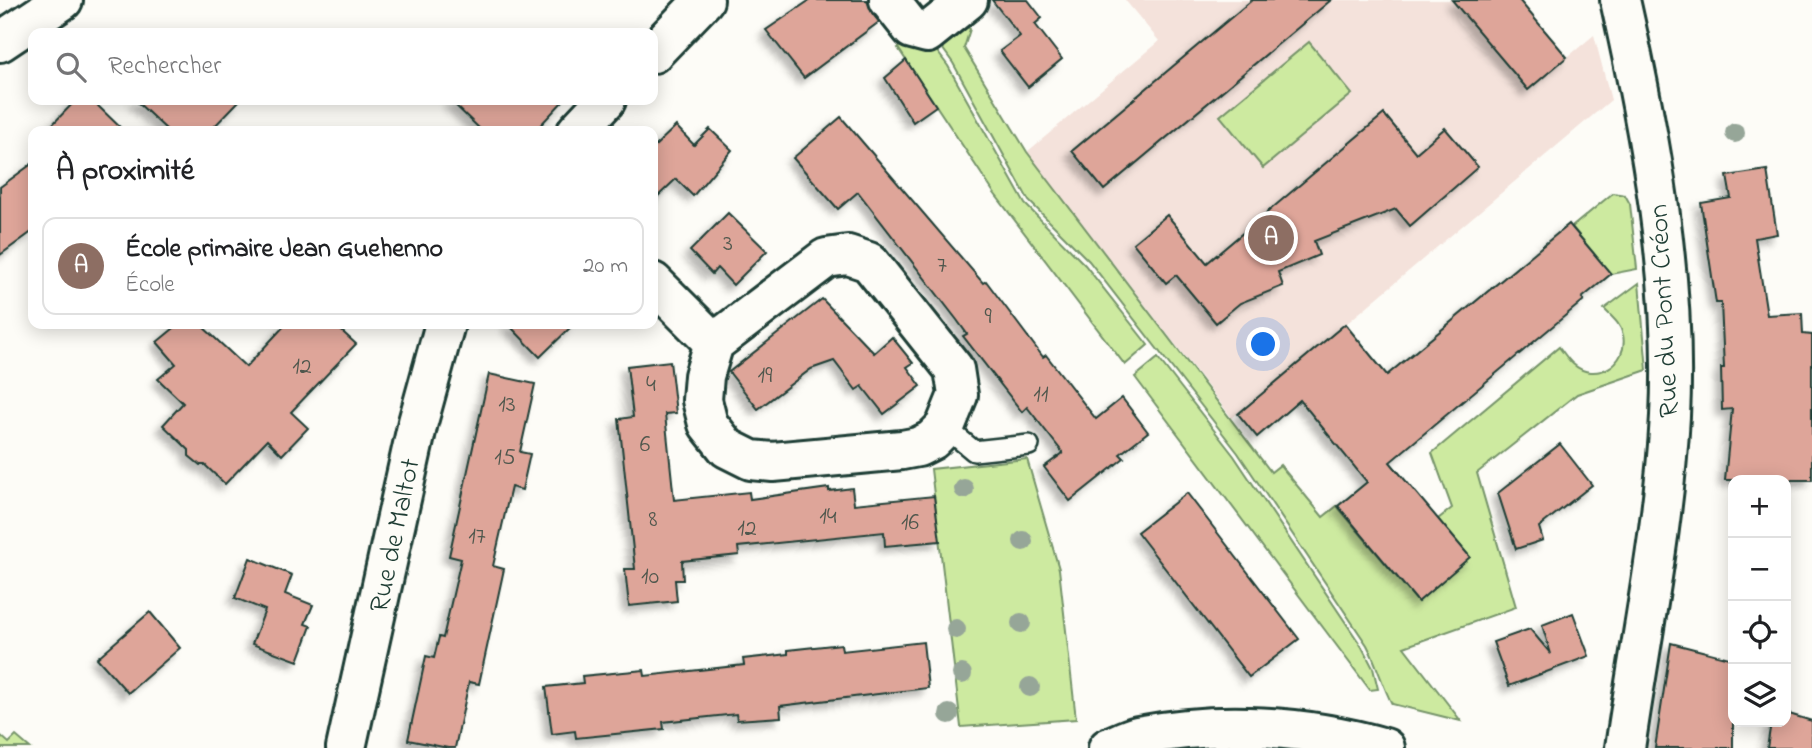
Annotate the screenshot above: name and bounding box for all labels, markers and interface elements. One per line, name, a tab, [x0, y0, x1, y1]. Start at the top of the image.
search box	[28, 28, 658, 105]
icon: search	[52, 48, 90, 86]
text: Rechercher	[108, 48, 221, 86]
text: À proximité	[56, 150, 194, 194]
street label: Rue du Pont Créon	[1639, 203, 1692, 419]
pin: A	[1248, 212, 1294, 264]
house number: 3	[723, 227, 733, 262]
text: École primaire Jean Guehenno	[125, 231, 443, 269]
house number: 7	[937, 249, 947, 284]
text: A	[74, 250, 88, 283]
text: 20 m	[583, 250, 628, 283]
text: École	[125, 269, 175, 302]
house number: 9	[984, 300, 992, 335]
your location	[1246, 327, 1280, 361]
house number: 12	[292, 350, 312, 385]
house number: 19	[758, 359, 773, 394]
house number: 4	[646, 368, 656, 403]
house number: 11	[1033, 378, 1049, 413]
house number: 13	[498, 388, 516, 423]
house number: 6	[640, 428, 651, 463]
house number: 15	[494, 441, 516, 476]
street label: Rue de Maltot	[360, 455, 433, 616]
map controls	[1728, 475, 1791, 727]
button: +	[1728, 475, 1791, 538]
house number: 14	[819, 500, 837, 535]
house number: 8	[649, 503, 658, 538]
house number: 16	[901, 506, 920, 541]
house number: 12	[737, 512, 757, 547]
house number: 17	[468, 520, 486, 555]
button: −	[1728, 538, 1791, 601]
house number: 10	[641, 560, 659, 595]
button: locate	[1728, 601, 1791, 664]
button: layers	[1728, 664, 1791, 727]

